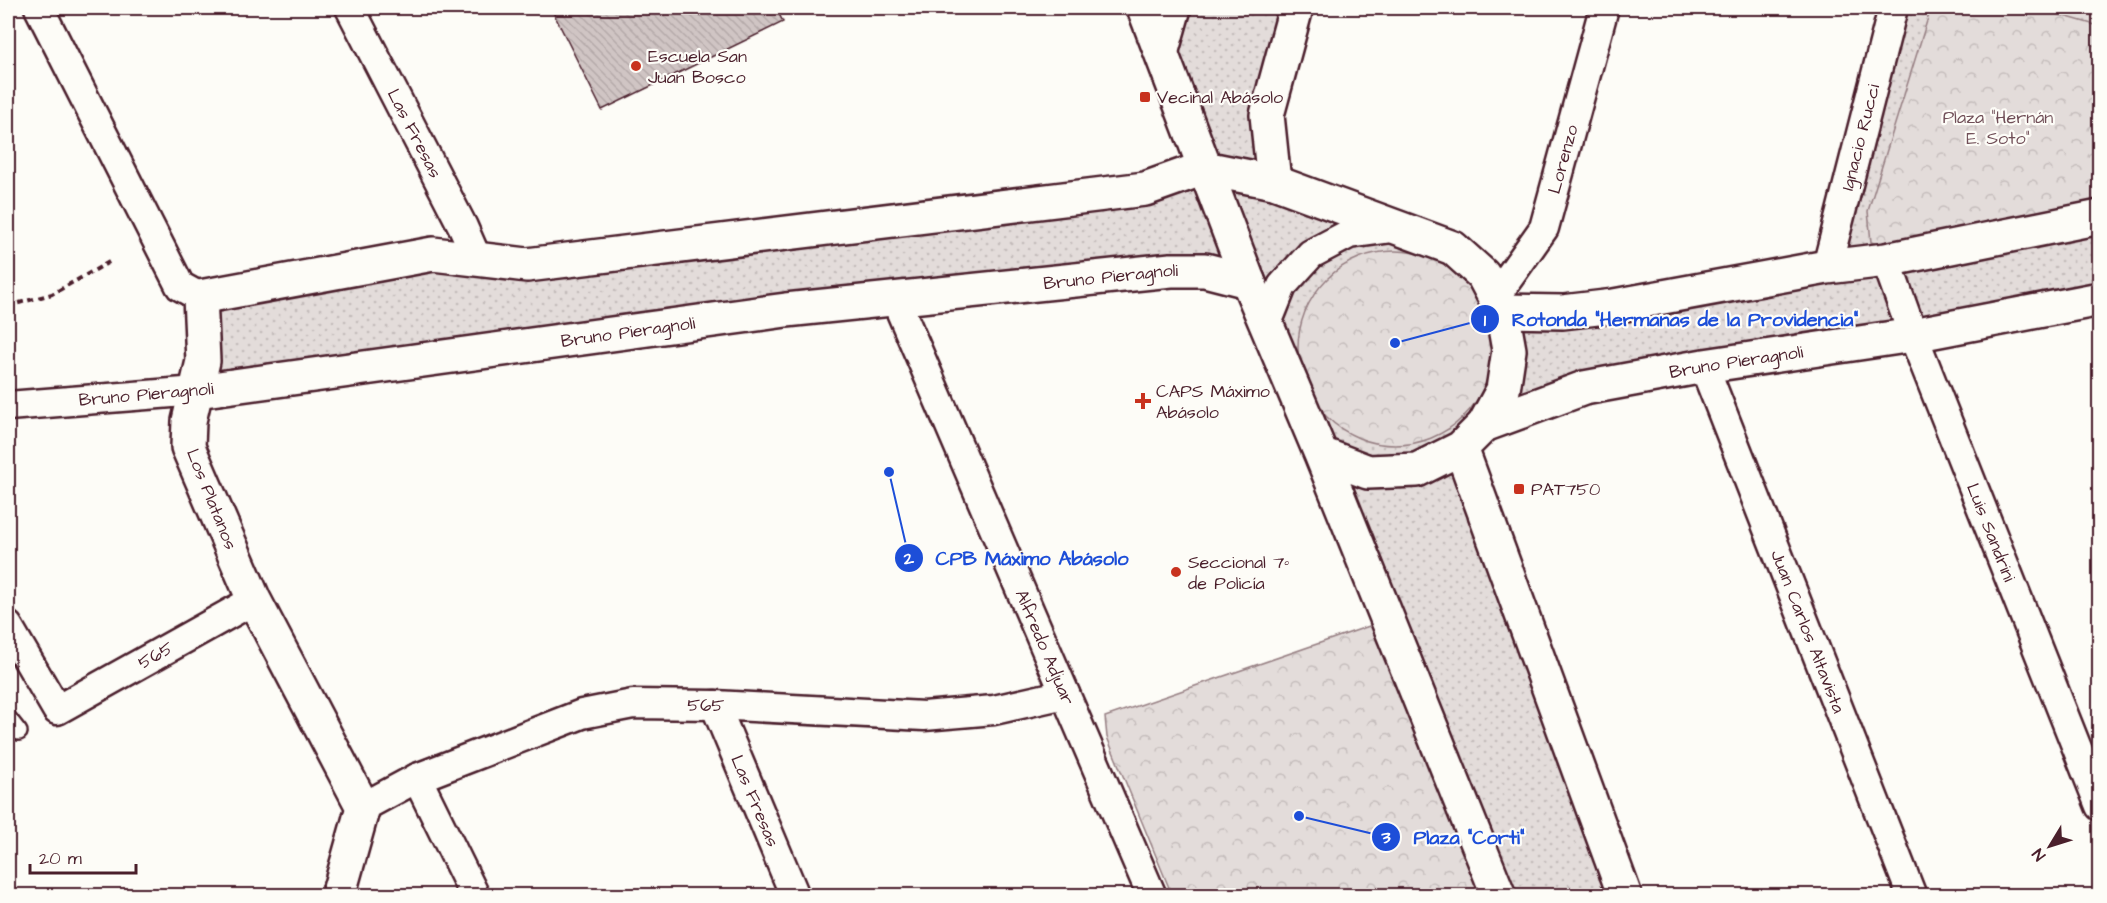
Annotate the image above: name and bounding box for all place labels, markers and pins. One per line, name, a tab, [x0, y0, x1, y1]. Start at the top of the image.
place label: Escuela San Juan Bosco	[648, 44, 747, 90]
marker: Escuela San Juan Bosco	[629, 59, 643, 73]
place label: Vecinal Abásolo	[1157, 85, 1283, 110]
marker: Vecinal Abásolo	[1138, 90, 1152, 104]
callout: Rotonda “Hermanas de la Providencia”	[1470, 300, 1870, 338]
place label: CAPS Máximo Abásolo	[1156, 379, 1270, 425]
marker: CAPS Máximo Abásolo	[1134, 392, 1152, 410]
place label: PAT750	[1531, 477, 1600, 502]
marker: PAT750	[1512, 482, 1526, 496]
callout: CPB Máximo Abásolo	[894, 539, 1141, 577]
place label: Seccional 7º de Policía	[1188, 550, 1289, 596]
marker: Seccional 7º de Policía	[1169, 565, 1183, 579]
callout: Plaza “Corti”	[1371, 818, 1536, 856]

